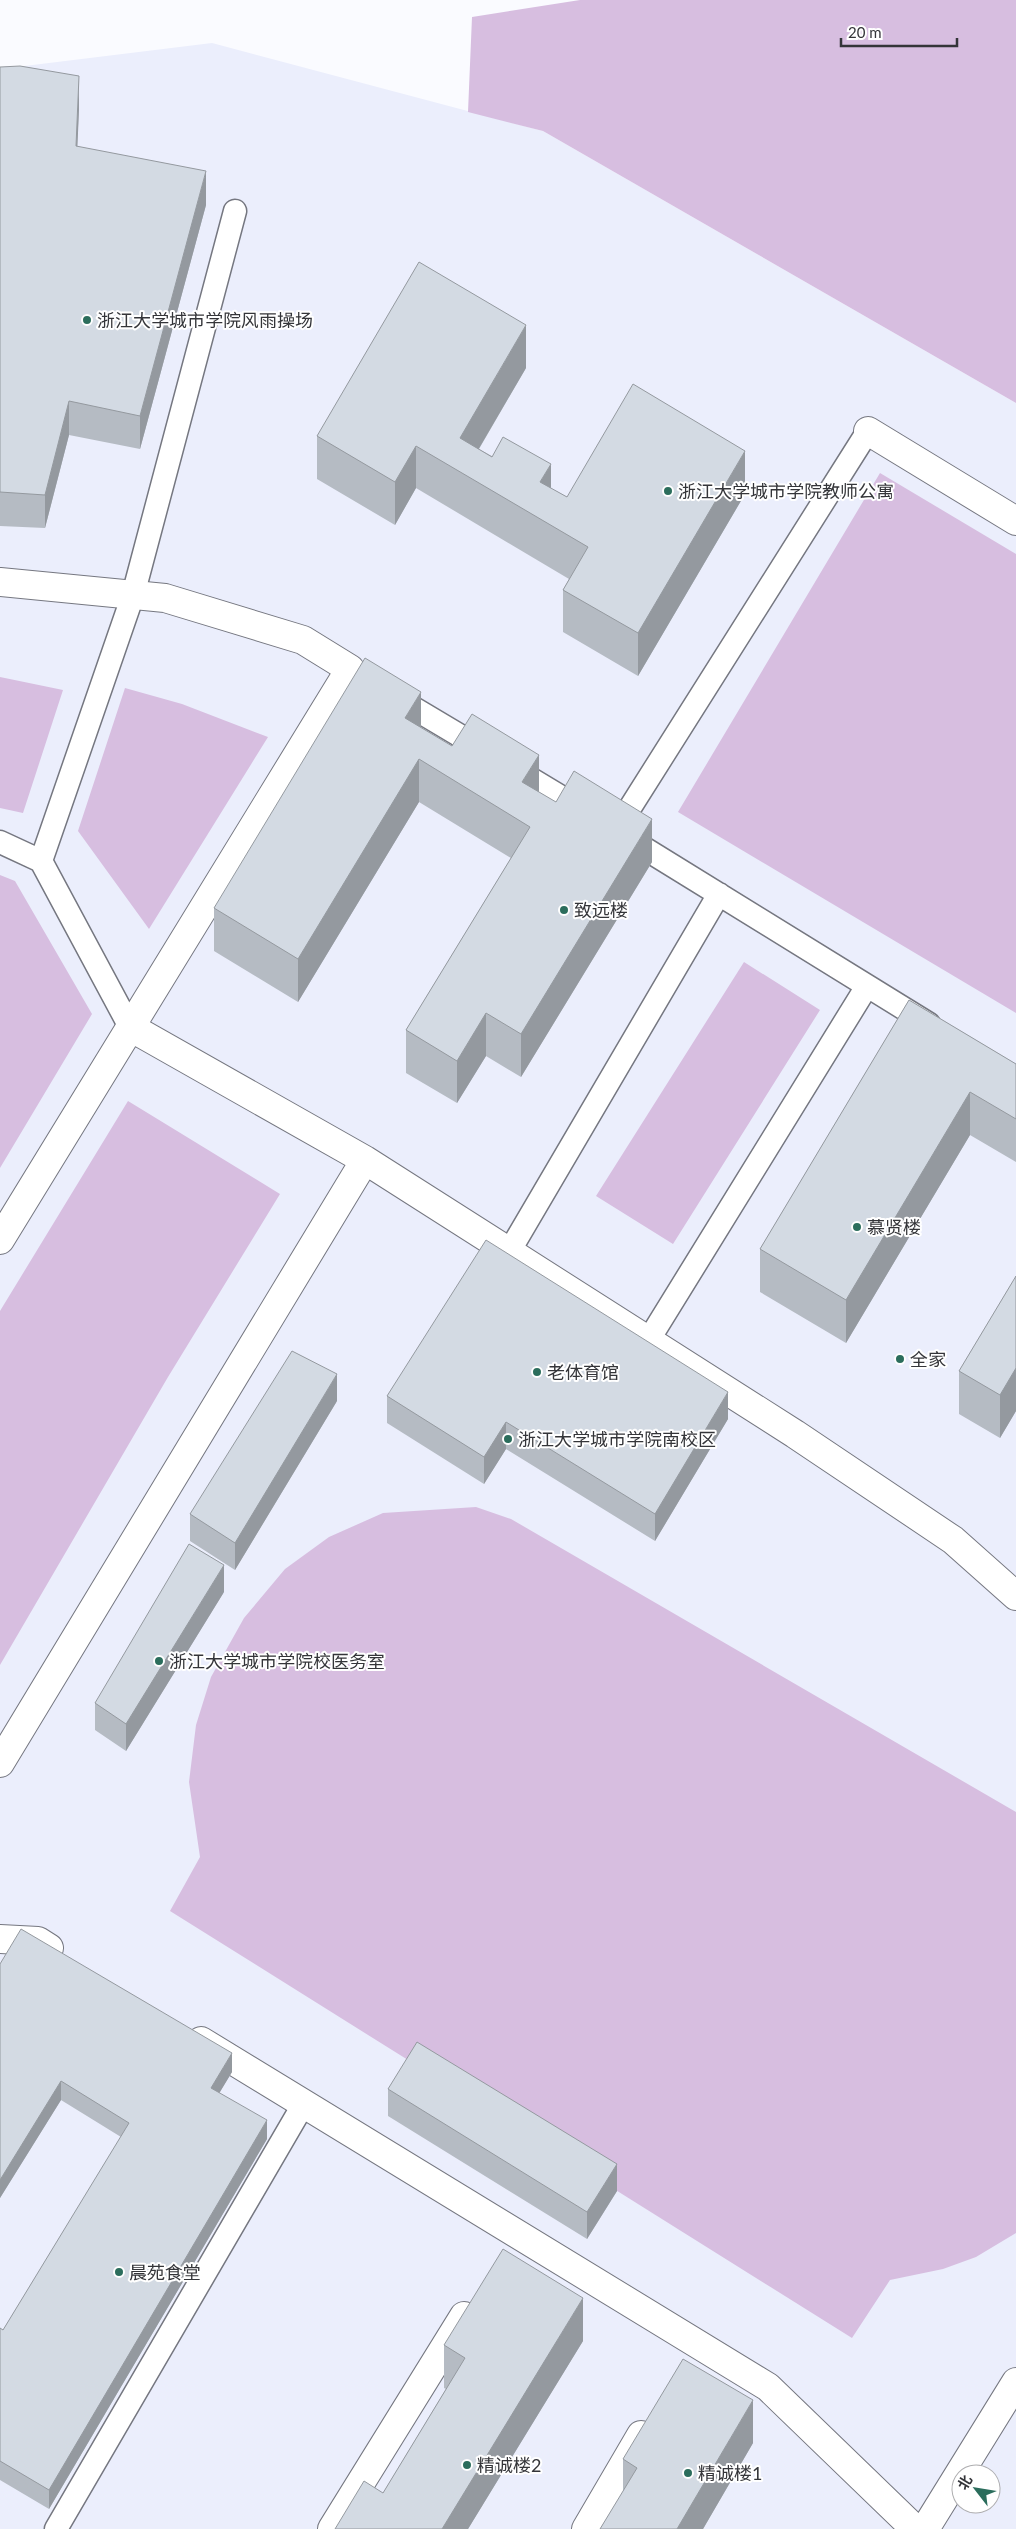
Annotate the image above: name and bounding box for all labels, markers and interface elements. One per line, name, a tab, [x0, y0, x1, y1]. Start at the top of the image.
scale bar	[841, 15, 957, 47]
text: 20 m	[848, 23, 882, 41]
place label: 浙江大学城市学院风雨操场	[97, 309, 313, 331]
marker: 浙江大学城市学院风雨操场	[81, 314, 93, 326]
place label: 浙江大学城市学院教师公寓	[678, 480, 894, 502]
marker: 浙江大学城市学院教师公寓	[662, 485, 674, 497]
place label: 致远楼	[574, 899, 628, 921]
marker: 致远楼	[558, 904, 570, 916]
place label: 慕贤楼	[867, 1216, 921, 1238]
marker: 慕贤楼	[851, 1221, 863, 1233]
place label: 全家	[910, 1348, 946, 1370]
marker: 全家	[894, 1353, 906, 1365]
place label: 老体育馆	[547, 1361, 619, 1383]
marker: 老体育馆	[531, 1366, 543, 1378]
place label: 浙江大学城市学院南校区	[518, 1428, 716, 1450]
marker: 浙江大学城市学院南校区	[502, 1433, 514, 1445]
place label: 浙江大学城市学院校医务室	[169, 1650, 385, 1672]
marker: 浙江大学城市学院校医务室	[153, 1655, 165, 1667]
place label: 晨苑食堂	[129, 2261, 201, 2283]
marker: 晨苑食堂	[113, 2266, 125, 2278]
place label: 精诚楼2	[477, 2454, 541, 2476]
marker: 精诚楼2	[461, 2459, 473, 2471]
place label: 精诚楼1	[698, 2462, 762, 2484]
north arrow	[951, 2464, 1001, 2514]
marker: 精诚楼1	[682, 2467, 694, 2479]
text: 北	[954, 2472, 975, 2492]

